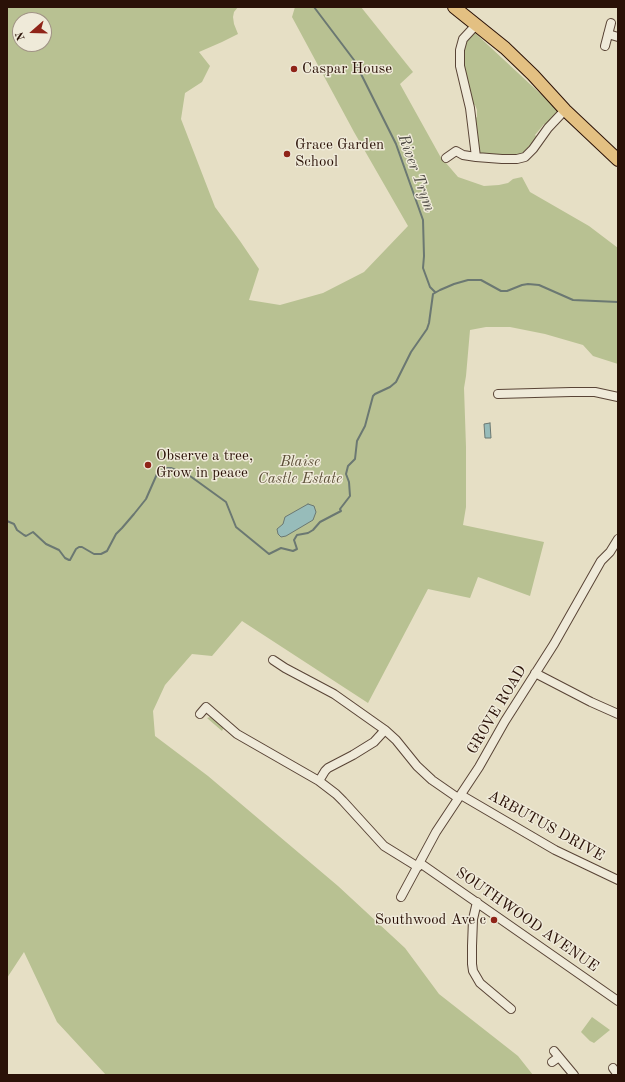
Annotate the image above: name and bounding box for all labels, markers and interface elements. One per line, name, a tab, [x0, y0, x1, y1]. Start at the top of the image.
north arrow	[12, 12, 52, 52]
text: N	[15, 30, 28, 42]
place label: Caspar House	[302, 60, 392, 78]
marker: Caspar House	[289, 64, 299, 74]
water label: River Trym	[393, 131, 439, 215]
place label: Grace Garden School	[295, 136, 384, 171]
marker: Grace Garden School	[282, 149, 292, 159]
place label: Observe a tree, Grow in peace	[156, 447, 253, 482]
park label: Blaise Castle Estate	[258, 453, 342, 488]
marker: Observe a tree, Grow in peace	[143, 460, 153, 470]
street label: GROVE ROAD	[463, 662, 531, 758]
street label: ARBUTUS DRIVE	[485, 787, 607, 865]
street label: SOUTHWOOD AVENUE	[452, 864, 602, 976]
place label: Southwood Ave c	[375, 911, 486, 929]
marker: Southwood Ave c	[489, 915, 499, 925]

